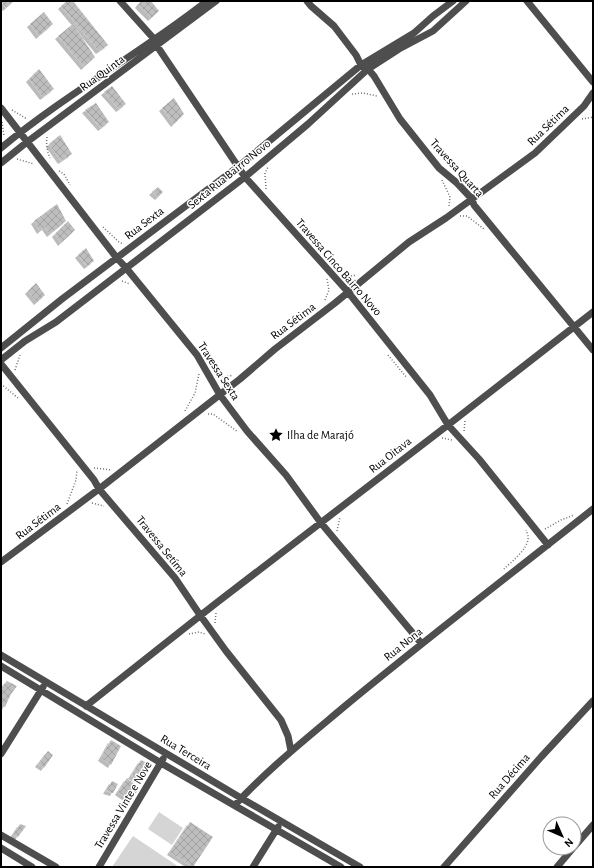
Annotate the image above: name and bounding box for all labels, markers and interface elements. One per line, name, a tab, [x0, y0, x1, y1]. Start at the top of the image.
street label: Rua Quinta	[77, 53, 128, 94]
street label: Rua Sétima	[525, 102, 572, 148]
street label: Sexta Rua Bairro Novo	[185, 137, 273, 211]
street label: Travessa Quarta	[427, 137, 486, 200]
street label: Rua Sexta	[122, 204, 166, 242]
street label: Travessa Cinco Bairro Novo	[294, 216, 384, 318]
street label: Rua Sétima	[268, 300, 318, 342]
street label: Travessa Sexta	[196, 340, 242, 403]
place icon: Ilha de Marajó	[268, 427, 284, 443]
place label: Ilha de Marajó	[287, 429, 354, 442]
street label: Rua Oitava	[367, 435, 414, 475]
street label: Rua Sétima	[13, 500, 63, 542]
street label: Travessa Setíma	[134, 513, 190, 579]
street label: Rua Nona	[382, 625, 425, 663]
street label: Rua Terceira	[159, 732, 214, 772]
street label: Rua Décima	[486, 751, 532, 801]
street label: Travessa Vinte e Nove	[92, 759, 154, 851]
north arrow	[542, 816, 582, 856]
text: N	[562, 836, 575, 849]

